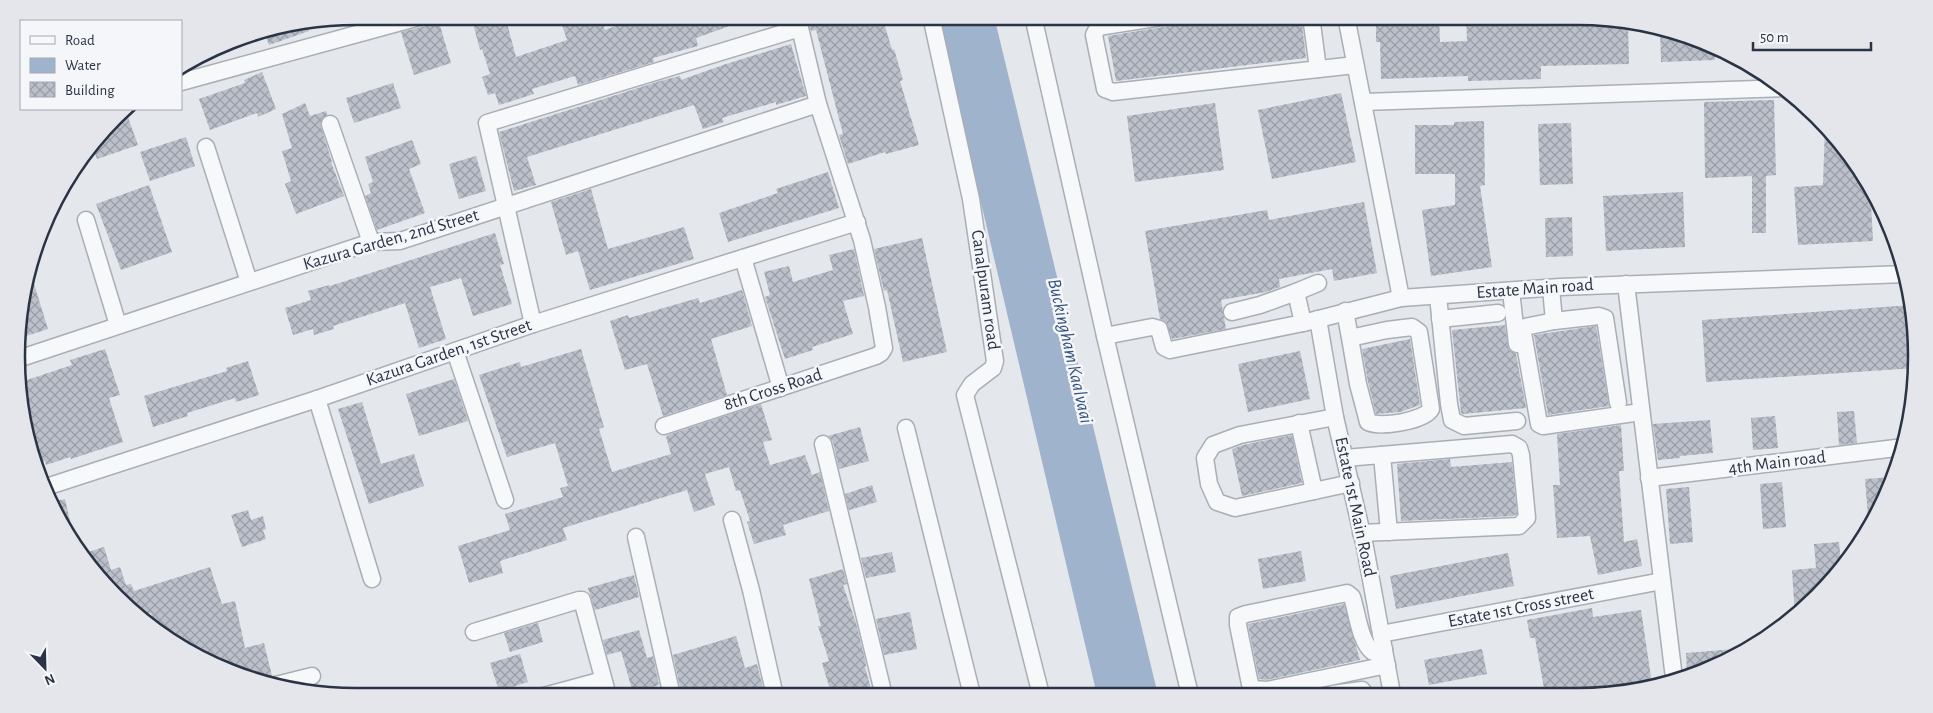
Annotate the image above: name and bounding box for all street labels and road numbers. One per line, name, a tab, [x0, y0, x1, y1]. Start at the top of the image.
street label: Kazura Garden, 2nd Street	[301, 206, 481, 274]
street label: Canalpuram road	[968, 229, 1002, 351]
street label: Estate Main road	[1476, 276, 1594, 302]
street label: Kazura Garden, 1st Street	[364, 316, 534, 390]
street label: 8th Cross Road	[722, 366, 824, 414]
street label: Estate 1st Main Road	[1331, 435, 1379, 579]
street label: 4th Main road	[1727, 448, 1827, 478]
street label: Estate 1st Cross street	[1447, 585, 1596, 631]

